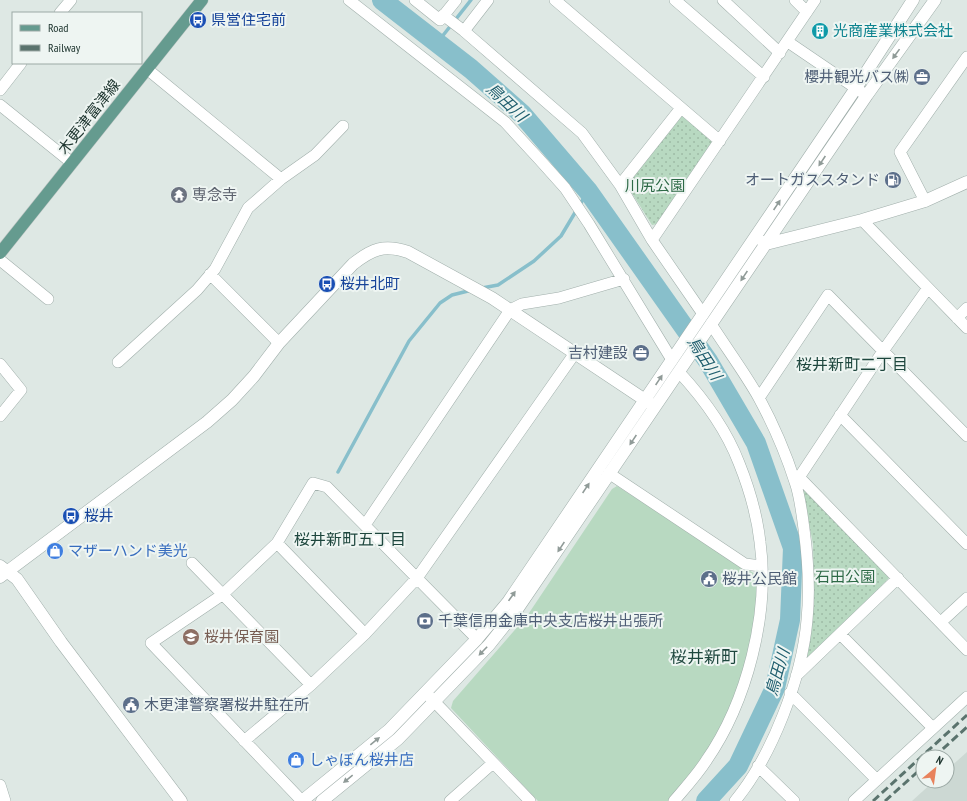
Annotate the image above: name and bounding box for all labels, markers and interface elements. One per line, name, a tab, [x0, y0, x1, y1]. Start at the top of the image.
bus stop icon: 県営住宅前	[188, 10, 208, 30]
place label: 県営住宅前	[211, 10, 286, 29]
legend	[12, 12, 142, 64]
text: Road	[48, 20, 68, 35]
building icon: 光商産業株式会社	[810, 21, 830, 41]
place label: 光商産業株式会社	[833, 21, 953, 40]
text: Railway	[48, 40, 81, 55]
one-way arrow	[892, 49, 900, 60]
place label: 櫻井観光バス㈱	[804, 67, 909, 86]
office icon: 櫻井観光バス㈱	[912, 67, 932, 87]
street label: 木更津富津線	[53, 75, 124, 158]
water label: 鳥田川	[483, 78, 533, 127]
one-way arrow	[818, 156, 826, 166]
place label: オートガススタンド	[745, 170, 880, 189]
fuel station icon: オートガススタンド	[883, 170, 903, 190]
park label: 川尻公園	[625, 176, 685, 195]
temple icon: 専念寺	[169, 185, 189, 205]
place label: 専念寺	[192, 185, 237, 204]
one-way arrow	[773, 200, 781, 210]
one-way arrow	[740, 271, 748, 281]
bus stop icon: 桜井北町	[317, 274, 337, 294]
place label: 桜井北町	[340, 274, 400, 293]
water label: 鳥田川	[684, 332, 728, 385]
place label: 吉村建設	[568, 343, 628, 362]
office icon: 吉村建設	[631, 343, 651, 363]
district label: 桜井新町二丁目	[796, 354, 908, 374]
one-way arrow	[655, 374, 662, 386]
one-way arrow	[630, 434, 637, 445]
one-way arrow	[582, 483, 590, 494]
bus stop icon: 桜井	[61, 506, 81, 526]
place label: 桜井	[84, 506, 114, 525]
district label: 桜井新町五丁目	[294, 529, 406, 549]
shop icon: マザーハンド美光	[45, 541, 65, 561]
place label: マザーハンド美光	[68, 541, 188, 560]
one-way arrow	[557, 542, 565, 553]
park label: 石田公園	[815, 567, 875, 586]
public building icon: 桜井公民館	[699, 569, 719, 589]
place label: 桜井公民館	[722, 569, 797, 588]
one-way arrow	[508, 591, 516, 601]
bank icon: 千葉信用金庫中央支店桜井出張所	[415, 611, 435, 631]
place label: 千葉信用金庫中央支店桜井出張所	[438, 611, 663, 630]
school or university icon: 桜井保育園	[181, 627, 201, 647]
place label: 桜井保育園	[204, 627, 279, 646]
water label: 鳥田川	[761, 644, 794, 698]
district label: 桜井新町	[670, 646, 738, 668]
one-way arrow	[479, 647, 488, 656]
public building icon: 木更津警察署桜井駐在所	[121, 695, 141, 715]
place label: 木更津警察署桜井駐在所	[144, 695, 309, 714]
one-way arrow	[370, 737, 381, 745]
north arrow	[915, 749, 955, 789]
shop icon: しゃぼん桜井店	[286, 750, 306, 770]
place label: しゃぼん桜井店	[309, 750, 414, 769]
text: N	[934, 753, 946, 768]
one-way arrow	[343, 775, 354, 784]

